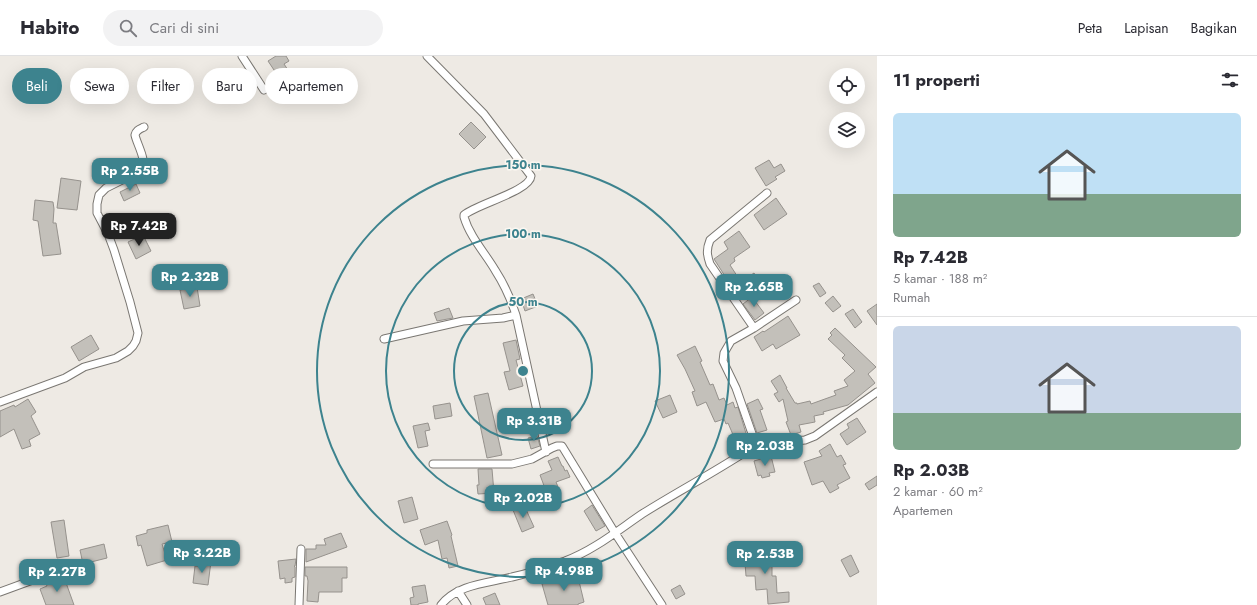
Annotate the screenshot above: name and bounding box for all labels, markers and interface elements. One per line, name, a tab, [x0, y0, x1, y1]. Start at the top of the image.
search box	[103, 10, 383, 46]
text: Habito	[20, 14, 79, 41]
icon: search	[117, 17, 139, 39]
text: Cari di sini	[149, 17, 219, 39]
text: Peta	[1078, 18, 1102, 38]
text: Lapisan	[1124, 18, 1169, 38]
text: Bagikan	[1191, 18, 1237, 38]
chip: Beli	[12, 68, 62, 104]
chip: Sewa	[70, 68, 129, 104]
chip: Filter	[137, 68, 194, 104]
chip: Baru	[202, 68, 257, 104]
chip: Apartemen	[265, 68, 358, 104]
map controls	[829, 68, 865, 148]
button: locate	[829, 68, 865, 104]
text: 11 properti	[893, 68, 980, 92]
icon: filters	[1219, 69, 1241, 91]
button: layers	[829, 112, 865, 148]
icon: home	[1031, 139, 1103, 211]
text: 150 m	[505, 156, 541, 174]
pin: Rp 2.55B	[89, 158, 171, 192]
text: Rp 2.55B	[101, 161, 159, 180]
pin: Rp 7.42B	[98, 213, 180, 247]
text: Rp 7.42B	[110, 216, 168, 235]
text: 100 m	[505, 225, 541, 243]
text: Rp 7.42B	[893, 245, 968, 269]
pin: Rp 2.32B	[149, 264, 231, 298]
text: Rp 2.32B	[161, 267, 219, 286]
text: 5 kamar · 188 m²	[893, 269, 987, 288]
pin: Rp 2.65B	[713, 274, 795, 308]
text: Rp 2.65B	[725, 277, 783, 296]
text: Rumah	[893, 288, 930, 307]
text: 50 m	[508, 293, 538, 311]
icon: home	[1031, 352, 1103, 424]
centre of rings	[516, 364, 530, 378]
pin: Rp 3.31B	[493, 408, 575, 442]
text: Rp 3.31B	[506, 411, 562, 430]
pin: Rp 2.03B	[724, 433, 806, 467]
text: Rp 2.03B	[736, 436, 794, 455]
text: Rp 2.03B	[893, 458, 969, 482]
text: 2 kamar · 60 m²	[893, 482, 983, 501]
pin: Rp 2.02B	[482, 485, 564, 519]
text: Rp 2.02B	[494, 488, 552, 507]
text: Apartemen	[893, 501, 953, 520]
pin: Rp 3.22B	[161, 540, 243, 574]
pin: Rp 2.53B	[724, 541, 806, 575]
text: Rp 3.22B	[173, 543, 231, 562]
text: Rp 2.53B	[736, 544, 794, 563]
pin: Rp 4.98B	[523, 558, 605, 592]
pin: Rp 2.27B	[16, 559, 98, 593]
text: Rp 4.98B	[534, 561, 594, 580]
text: Rp 2.27B	[28, 562, 86, 581]

